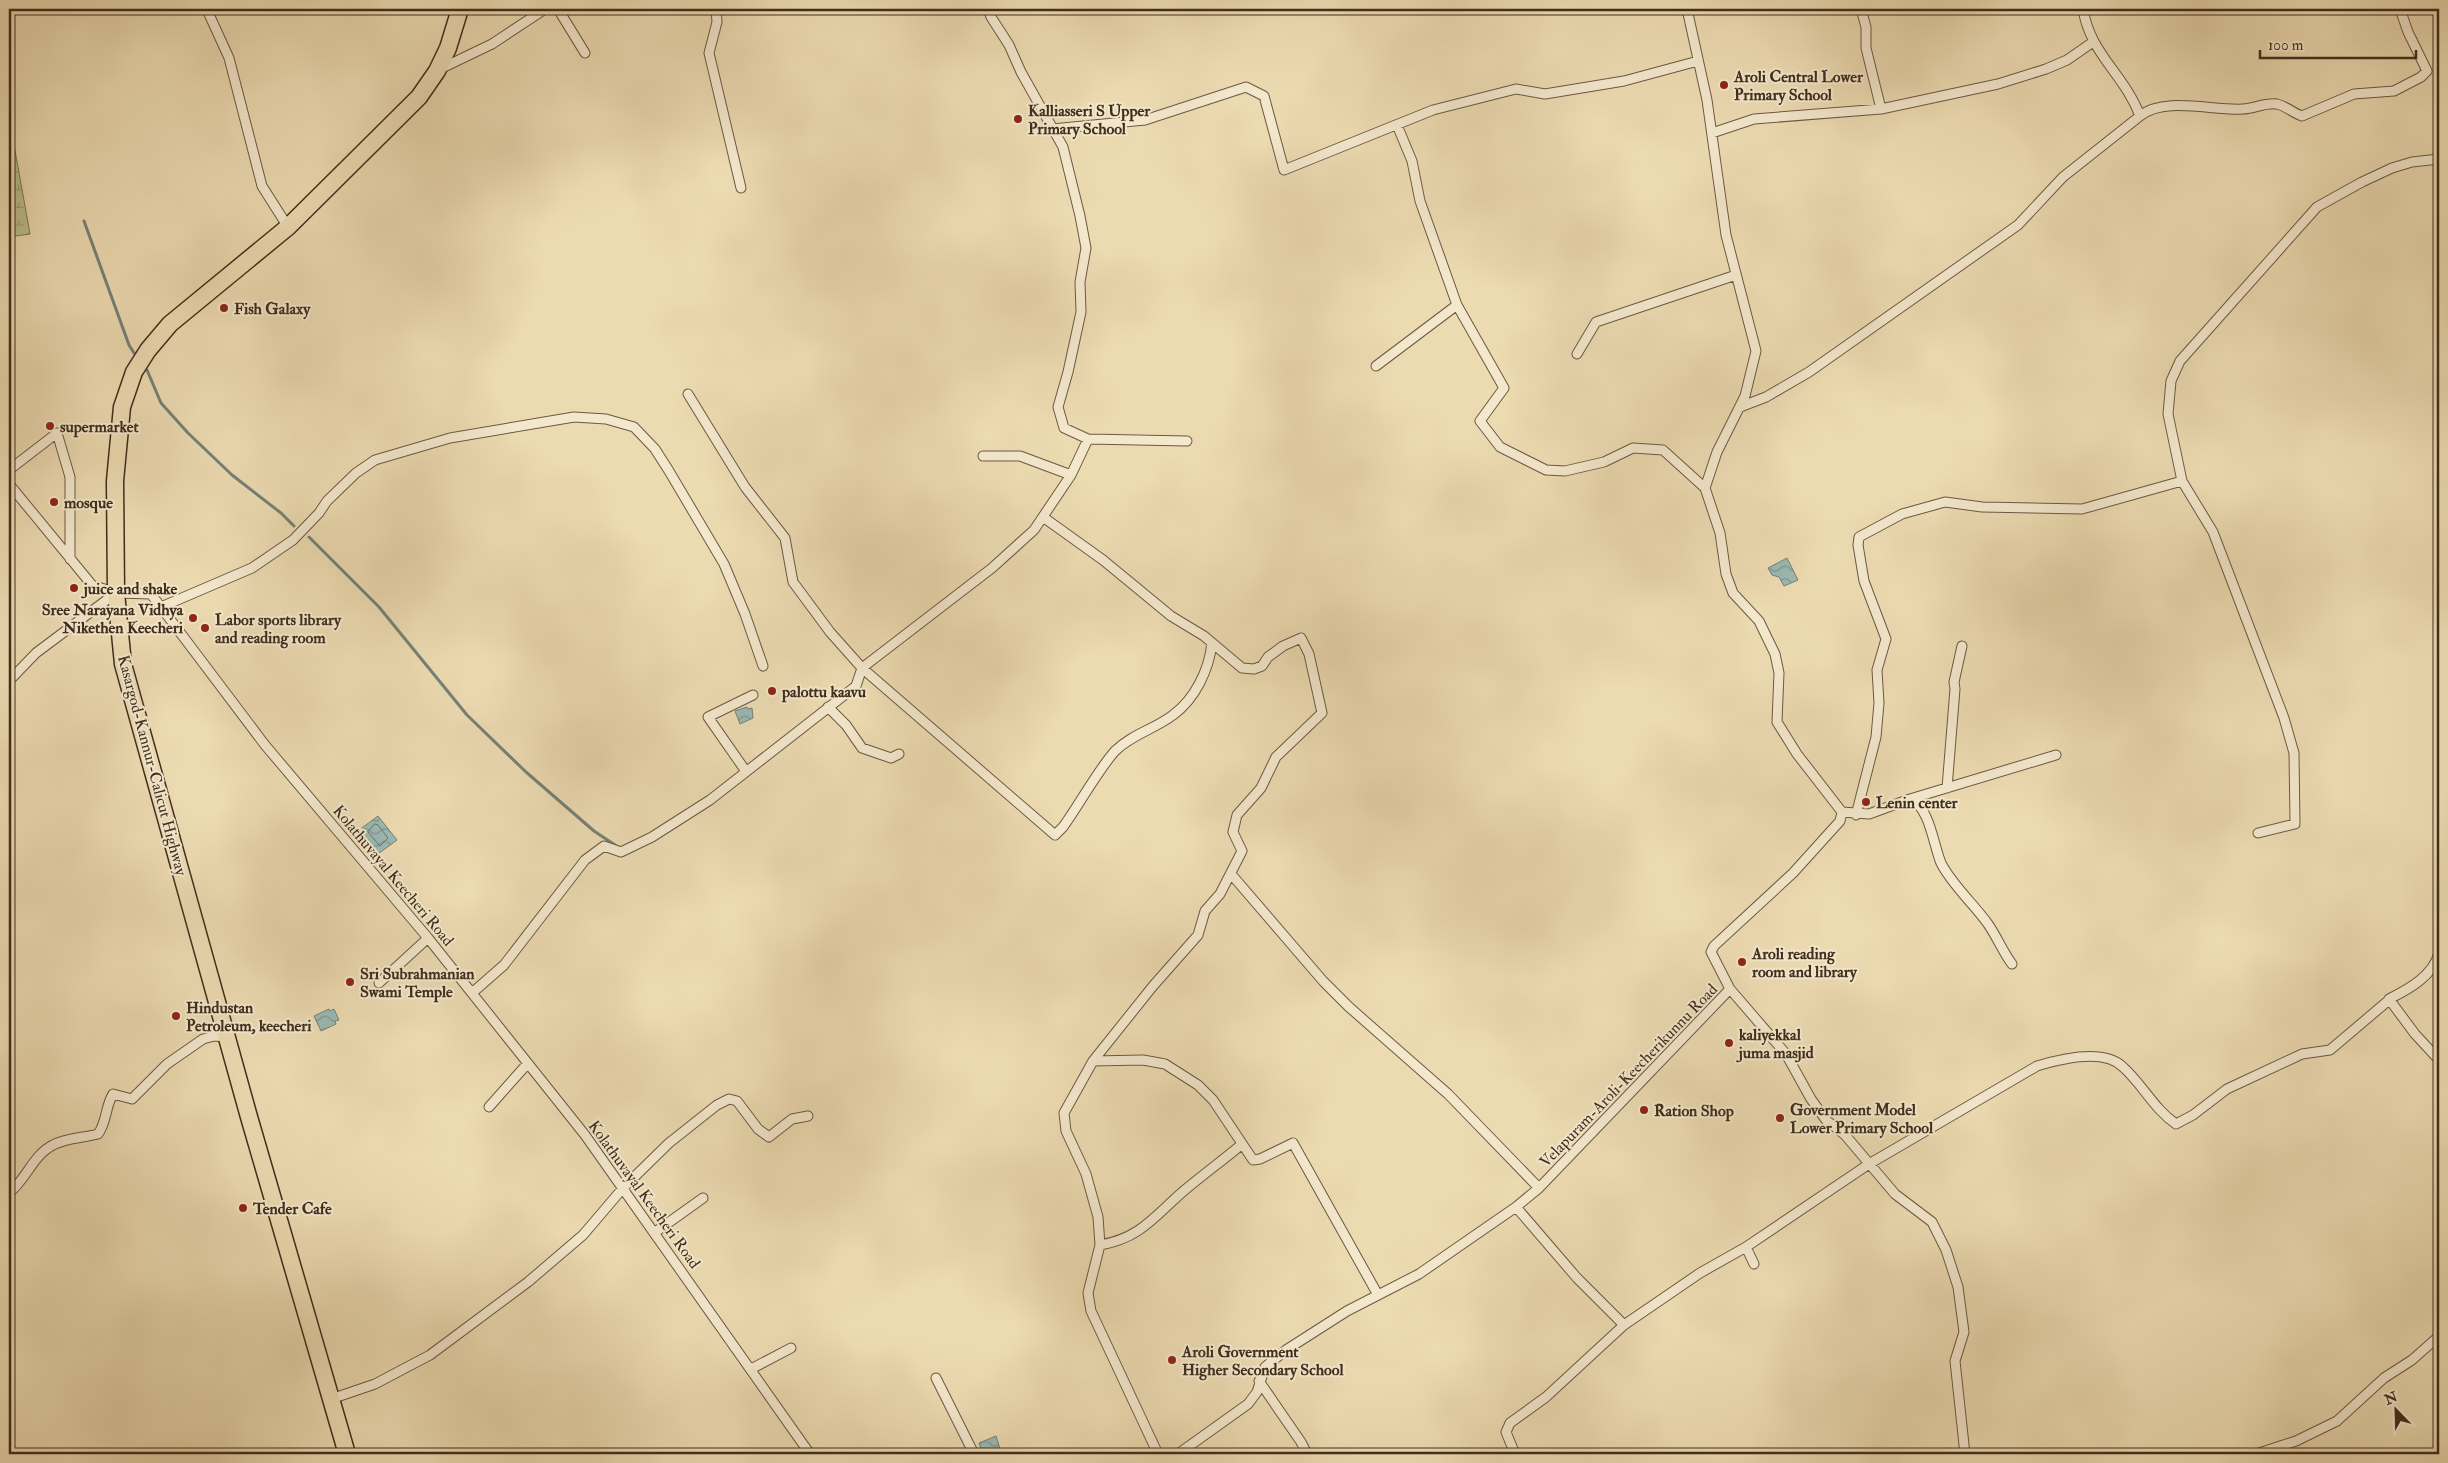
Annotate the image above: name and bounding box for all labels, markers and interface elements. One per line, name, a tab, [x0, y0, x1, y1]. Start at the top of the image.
scale bar	[2260, 28, 2417, 60]
text: 100 m	[2268, 36, 2304, 55]
place label: Aroli Central Lower Primary School	[1733, 67, 1864, 106]
marker: Aroli Central Lower Primary School	[1718, 79, 1730, 91]
place label: Kalliasseri S Upper Primary School	[1028, 101, 1151, 140]
marker: Kalliasseri S Upper Primary School	[1012, 113, 1024, 125]
place label: Fish Galaxy	[234, 299, 311, 320]
marker: Fish Galaxy	[218, 302, 230, 314]
place label: supermarket	[60, 417, 140, 438]
marker: supermarket	[44, 420, 56, 432]
place label: mosque	[64, 493, 113, 514]
marker: mosque	[48, 496, 60, 508]
place label: juice and shake	[81, 579, 178, 599]
marker: juice and shake	[68, 582, 80, 594]
place label: Sree Narayana Vidhya Nikethen Keecheri	[42, 600, 184, 638]
place label: Labor sports library and reading room	[215, 610, 342, 649]
marker: Sree Narayana Vidhya Nikethen Keecheri	[187, 612, 199, 624]
marker: Labor sports library and reading room	[199, 622, 211, 634]
street label: Kasargod-Kannur-Calicut Highway	[113, 653, 191, 879]
place label: palottu kaavu	[781, 682, 867, 703]
marker: palottu kaavu	[766, 685, 778, 697]
place label: Lenin center	[1876, 793, 1959, 813]
marker: Lenin center	[1860, 796, 1872, 808]
street label: Kolathuvayal Keecheri Road	[328, 801, 458, 950]
place label: Aroli reading room and library	[1751, 944, 1858, 983]
marker: Aroli reading room and library	[1736, 956, 1748, 968]
place label: Sri Subrahmanian Swami Temple	[360, 964, 475, 1003]
marker: Sri Subrahmanian Swami Temple	[344, 976, 356, 988]
street label: Velapuram-Aroli-Keecherikunnu Road	[1536, 980, 1723, 1172]
place label: Hindustan Petroleum, keecheri	[186, 998, 312, 1036]
marker: Hindustan Petroleum, keecheri	[170, 1010, 182, 1022]
place label: kaliyekkal juma masjid	[1736, 1025, 1814, 1063]
marker: kaliyekkal juma masjid	[1723, 1037, 1735, 1049]
place label: Government Model Lower Primary School	[1790, 1100, 1934, 1139]
place label: Ration Shop	[1654, 1101, 1734, 1122]
marker: Ration Shop	[1638, 1104, 1650, 1116]
marker: Government Model Lower Primary School	[1774, 1112, 1786, 1124]
street label: Kolathuvayal Keecheri Road	[584, 1117, 705, 1273]
place label: Tender Cafe	[252, 1199, 332, 1219]
marker: Tender Cafe	[237, 1202, 249, 1214]
place label: Aroli Government Higher Secondary School	[1181, 1342, 1344, 1381]
marker: Aroli Government Higher Secondary School	[1166, 1354, 1178, 1366]
north arrow	[2370, 1386, 2420, 1436]
text: N	[2381, 1388, 2401, 1409]

